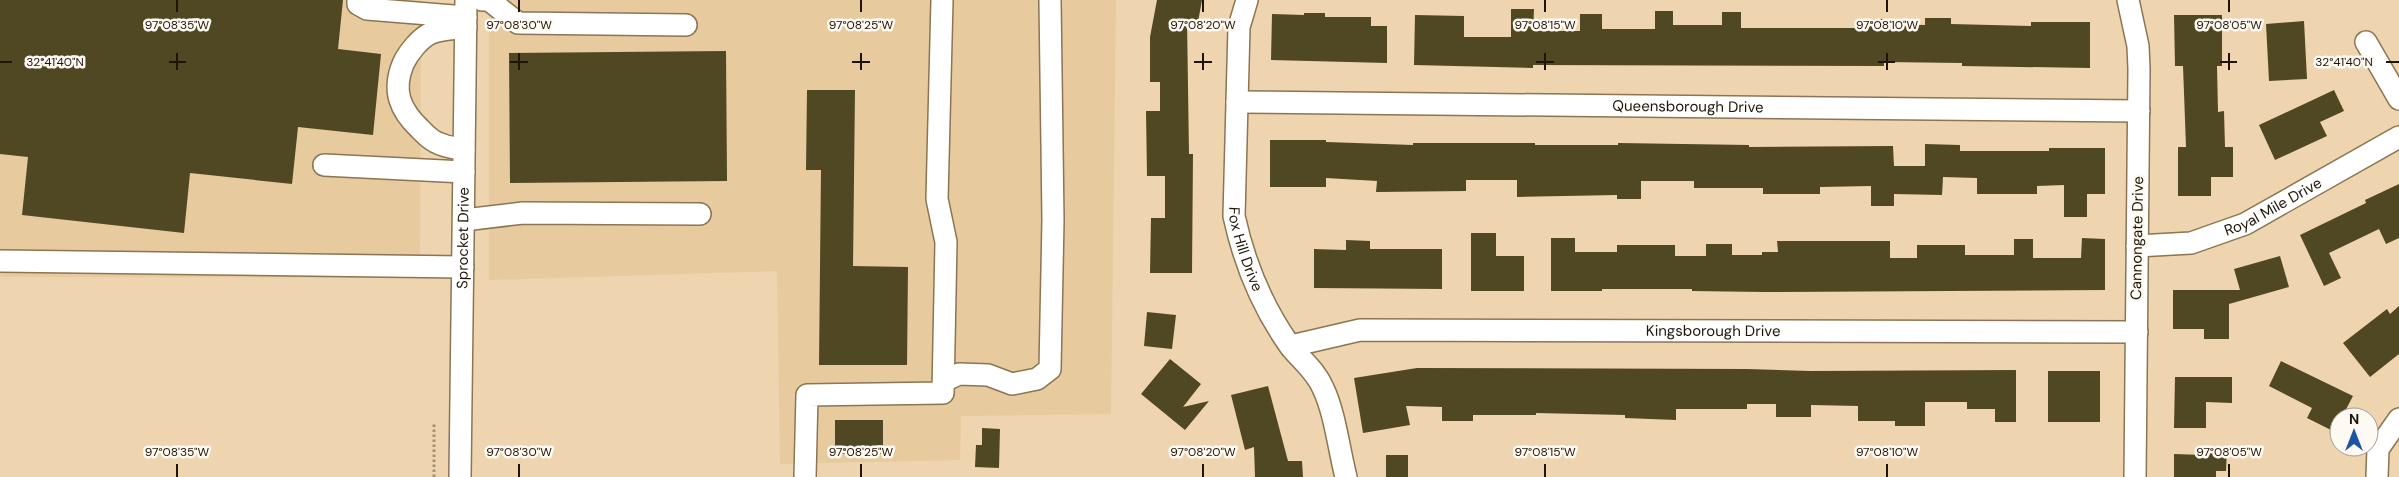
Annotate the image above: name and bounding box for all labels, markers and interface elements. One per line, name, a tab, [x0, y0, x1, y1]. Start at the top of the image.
text: 97°08'35"W	[145, 17, 210, 33]
text: 97°08'30"W	[486, 17, 552, 33]
text: 97°08'25"W	[829, 17, 894, 33]
text: 97°08'20"W	[1170, 17, 1236, 33]
text: 97°08'15"W	[1514, 17, 1576, 33]
text: 97°08'10"W	[1856, 17, 1918, 33]
text: 97°08'05"W	[2196, 17, 2262, 33]
text: 32°41'40"N	[26, 54, 84, 70]
text: 32°41'40"N	[2315, 54, 2373, 70]
street label: Queensborough Drive	[1612, 96, 1764, 117]
street label: Royal Mile Drive	[2222, 173, 2325, 240]
street label: Cannongate Drive	[2126, 176, 2148, 300]
street label: Sprocket Drive	[452, 187, 474, 289]
street label: Fox Hill Drive	[1224, 207, 1268, 295]
street label: Kingsborough Drive	[1646, 321, 1780, 341]
north arrow	[2329, 407, 2379, 457]
text: N	[2349, 410, 2359, 428]
text: 97°08'35"W	[145, 444, 210, 460]
text: 97°08'30"W	[486, 444, 552, 460]
text: 97°08'25"W	[829, 444, 894, 460]
text: 97°08'20"W	[1170, 444, 1236, 460]
text: 97°08'15"W	[1514, 444, 1576, 460]
text: 97°08'10"W	[1856, 444, 1918, 460]
text: 97°08'05"W	[2196, 444, 2262, 460]

